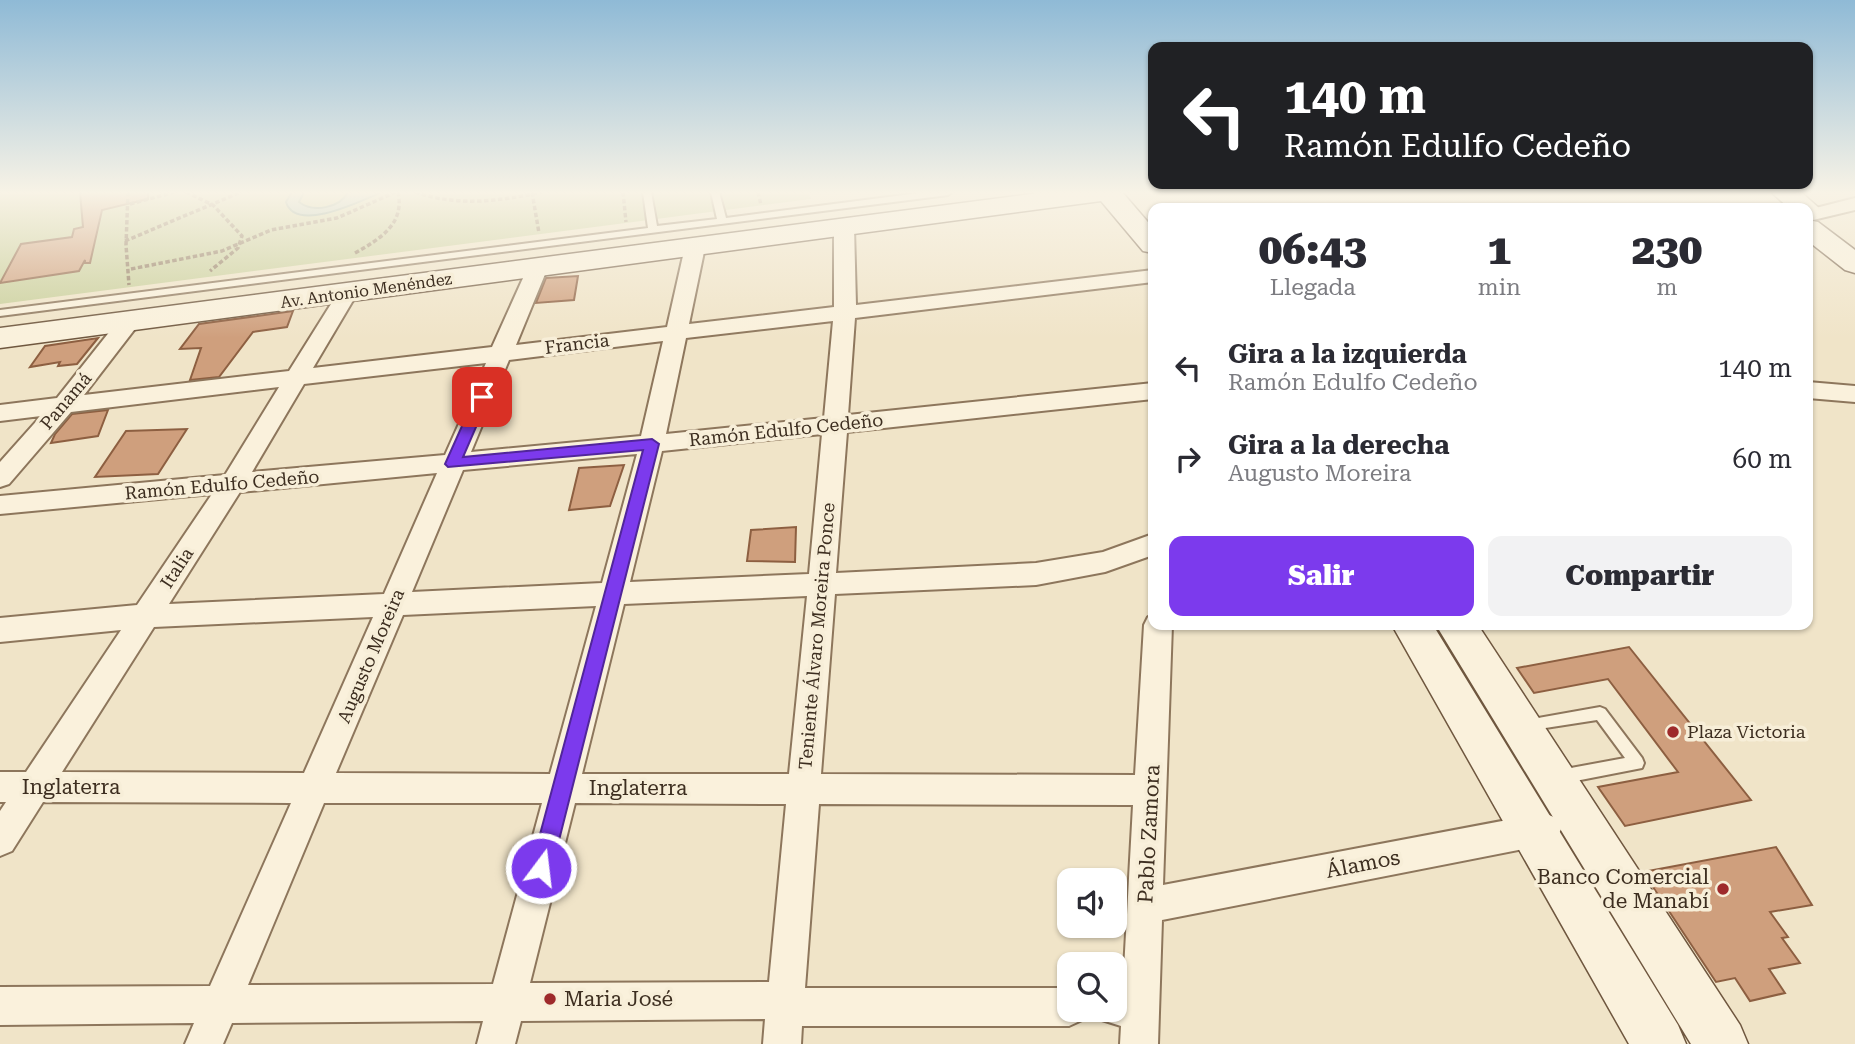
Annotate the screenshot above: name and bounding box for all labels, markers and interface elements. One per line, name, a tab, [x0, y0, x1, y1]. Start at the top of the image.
text: 140 m	[1284, 68, 1426, 125]
icon: left	[1169, 70, 1260, 161]
text: Ramón Edulfo Cedeño	[1284, 127, 1631, 165]
text: 06:43	[1259, 225, 1367, 274]
text: 1	[1487, 225, 1511, 274]
text: 230	[1632, 225, 1702, 274]
street label: Av. Antonio Menéndez	[279, 269, 454, 312]
text: Llegada	[1270, 274, 1356, 301]
text: min	[1478, 274, 1521, 301]
text: m	[1656, 274, 1677, 301]
street label: Francia	[544, 329, 611, 358]
text: Gira a la izquierda	[1228, 339, 1467, 369]
icon: left	[1169, 349, 1207, 387]
text: 140 m	[1718, 353, 1792, 383]
pin	[452, 367, 512, 427]
street label: Panamá	[36, 368, 96, 434]
text: Ramón Edulfo Cedeño	[1228, 369, 1478, 396]
icon: arrive	[463, 378, 501, 416]
street label: Ramón Edulfo Cedeño	[688, 409, 884, 450]
text: Gira a la derecha	[1228, 430, 1449, 460]
icon: right	[1169, 440, 1207, 478]
text: 60 m	[1733, 444, 1792, 474]
text: Augusto Moreira	[1228, 460, 1412, 487]
street label: Ramón Edulfo Cedeño	[124, 466, 320, 503]
street label: Teniente Álvaro Moreira Ponce	[794, 502, 839, 770]
button: Salir	[1169, 536, 1474, 616]
button: Compartir	[1488, 536, 1792, 616]
street label: Italia	[156, 543, 198, 592]
street label: Augusto Moreira	[333, 585, 408, 726]
place label: Plaza Victoria	[1687, 721, 1806, 742]
marker: Plaza Victoria	[1665, 724, 1681, 740]
street label: Pablo Zamora	[1133, 763, 1165, 904]
street label: Inglaterra	[22, 775, 121, 799]
street label: Inglaterra	[589, 776, 688, 800]
position arrow	[504, 831, 578, 905]
street label: Álamos	[1324, 844, 1402, 883]
place label: Banco Comercial de Manabí	[1537, 865, 1709, 913]
map controls	[1057, 868, 1127, 1022]
button: sound	[1057, 868, 1127, 938]
marker: Banco Comercial de Manabí	[1715, 881, 1731, 897]
button: search	[1057, 952, 1127, 1022]
place label: Maria José	[564, 987, 673, 1011]
marker: Maria José	[542, 991, 558, 1007]

